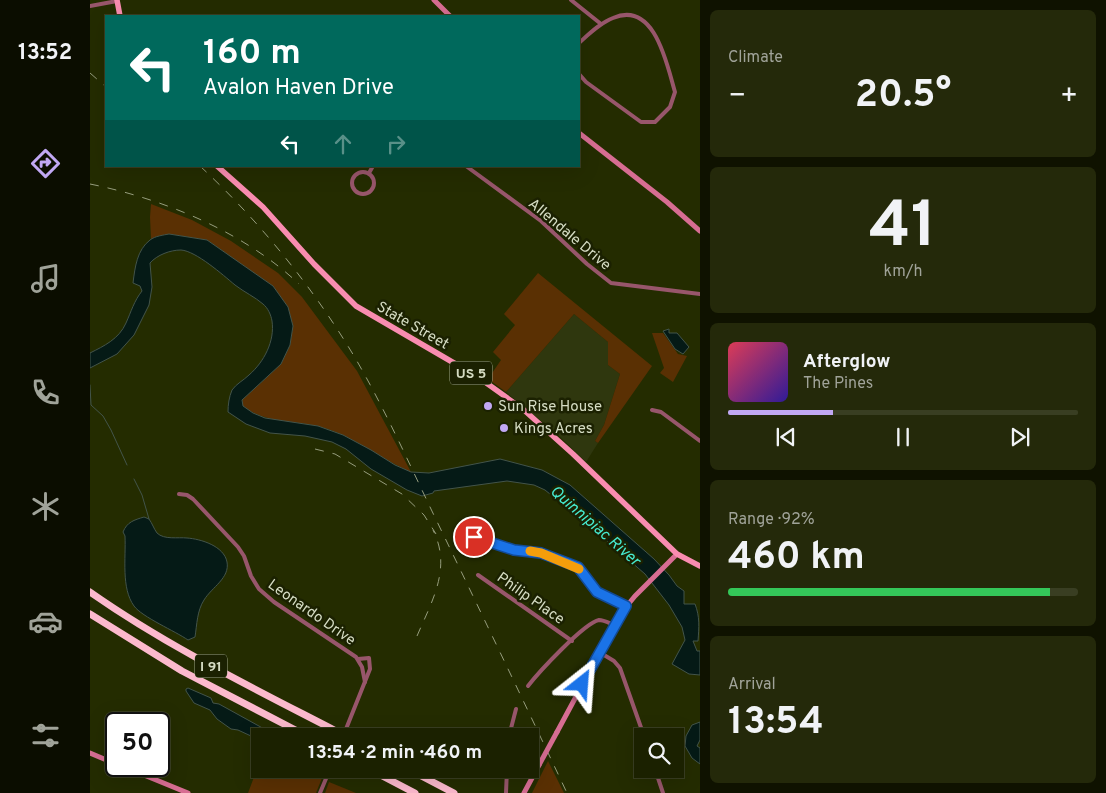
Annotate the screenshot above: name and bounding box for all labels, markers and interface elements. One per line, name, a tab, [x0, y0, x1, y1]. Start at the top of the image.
text: 160 m	[203, 32, 301, 76]
icon: left	[120, 35, 185, 100]
text: 13:52	[18, 40, 72, 67]
text: Climate	[728, 48, 783, 68]
text: 20.5°	[855, 72, 951, 121]
text: Avalon Haven Drive	[203, 75, 394, 102]
text: −	[728, 79, 746, 115]
text: +	[1060, 79, 1078, 115]
icon: left	[276, 130, 304, 158]
icon: ahead	[329, 130, 357, 158]
icon: right	[382, 130, 410, 158]
icon: directions	[28, 146, 63, 181]
text: 41	[869, 188, 937, 270]
street label: Allendale Drive	[524, 195, 614, 275]
icon: music	[28, 261, 63, 296]
text: km/h	[884, 262, 922, 282]
street label: State Street	[373, 298, 452, 355]
text: Afterglow	[803, 350, 891, 374]
road number: US 5	[450, 362, 492, 384]
text: The Pines	[803, 374, 873, 394]
icon: phone	[28, 375, 63, 410]
place label: Sun Rise House	[498, 398, 602, 417]
marker: Sun Rise House	[482, 400, 494, 412]
place label: Kings Acres	[514, 420, 593, 439]
marker: Kings Acres	[498, 422, 510, 434]
icon: previous	[772, 423, 800, 451]
icon: pause	[889, 423, 917, 451]
icon: next	[1006, 423, 1034, 451]
water label: Quinnipiac River	[545, 482, 646, 573]
icon: climate	[28, 489, 63, 524]
text: Range · 92%	[728, 510, 815, 530]
pin	[453, 516, 495, 558]
icon: arrive	[460, 523, 488, 551]
text: 460 km	[728, 534, 865, 583]
street label: Philip Place	[492, 569, 568, 630]
street label: Leonardo Drive	[264, 576, 359, 651]
icon: car	[28, 604, 63, 639]
road number: I 91	[195, 654, 227, 678]
position arrow	[555, 657, 607, 709]
text: Arrival	[728, 675, 776, 695]
text: 13:54	[728, 699, 824, 748]
speed limit sign: 50	[105, 712, 170, 777]
icon: filters	[28, 718, 63, 753]
map controls	[634, 728, 684, 778]
button: search	[634, 728, 684, 778]
text: 13:54 · 2 min · 460 m	[308, 741, 482, 765]

